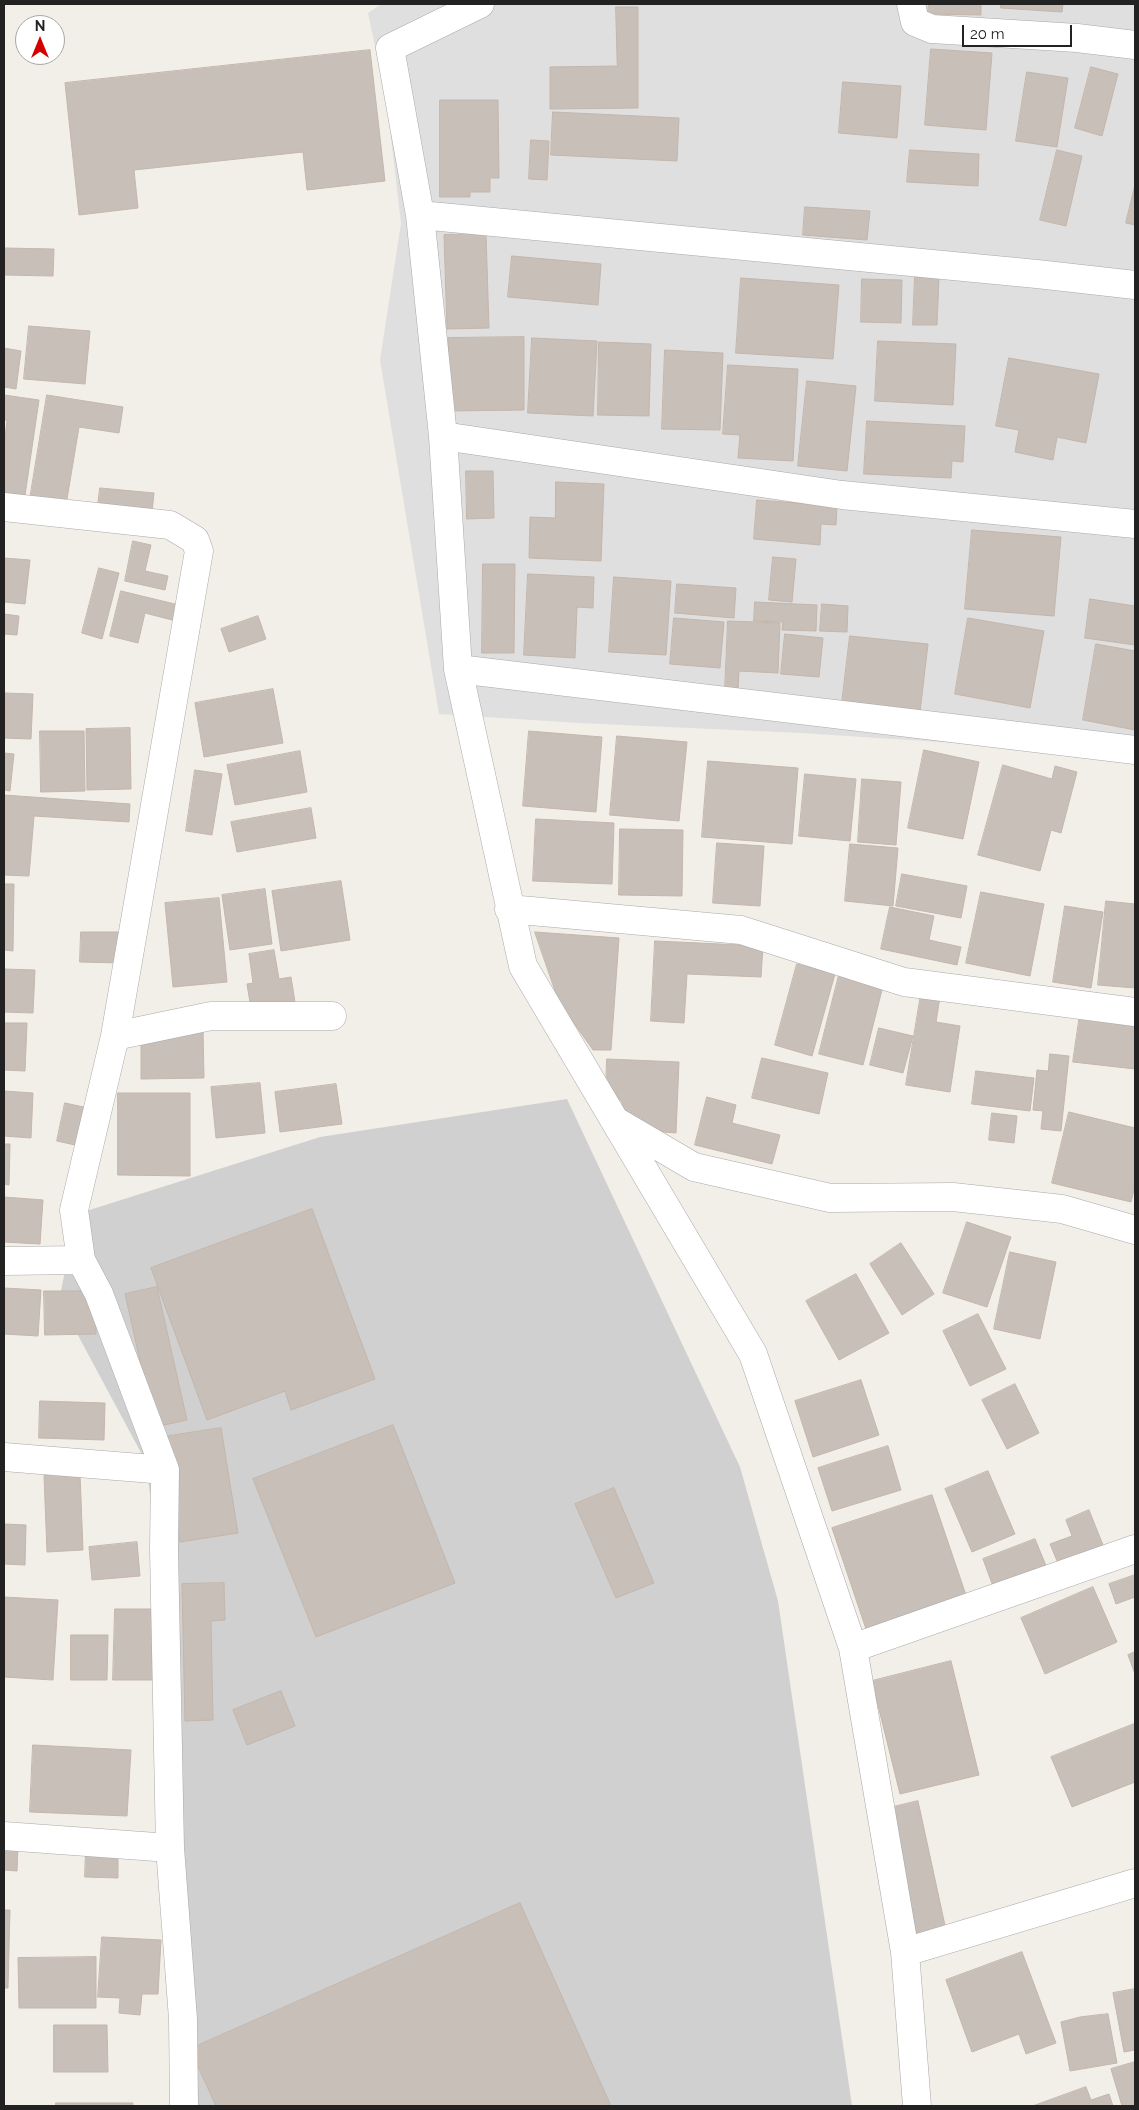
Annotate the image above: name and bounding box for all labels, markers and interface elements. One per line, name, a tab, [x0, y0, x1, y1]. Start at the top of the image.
north arrow	[15, 15, 65, 65]
scale bar	[964, 15, 1074, 47]
text: N	[35, 18, 45, 34]
text: 20 m	[970, 25, 1005, 43]

